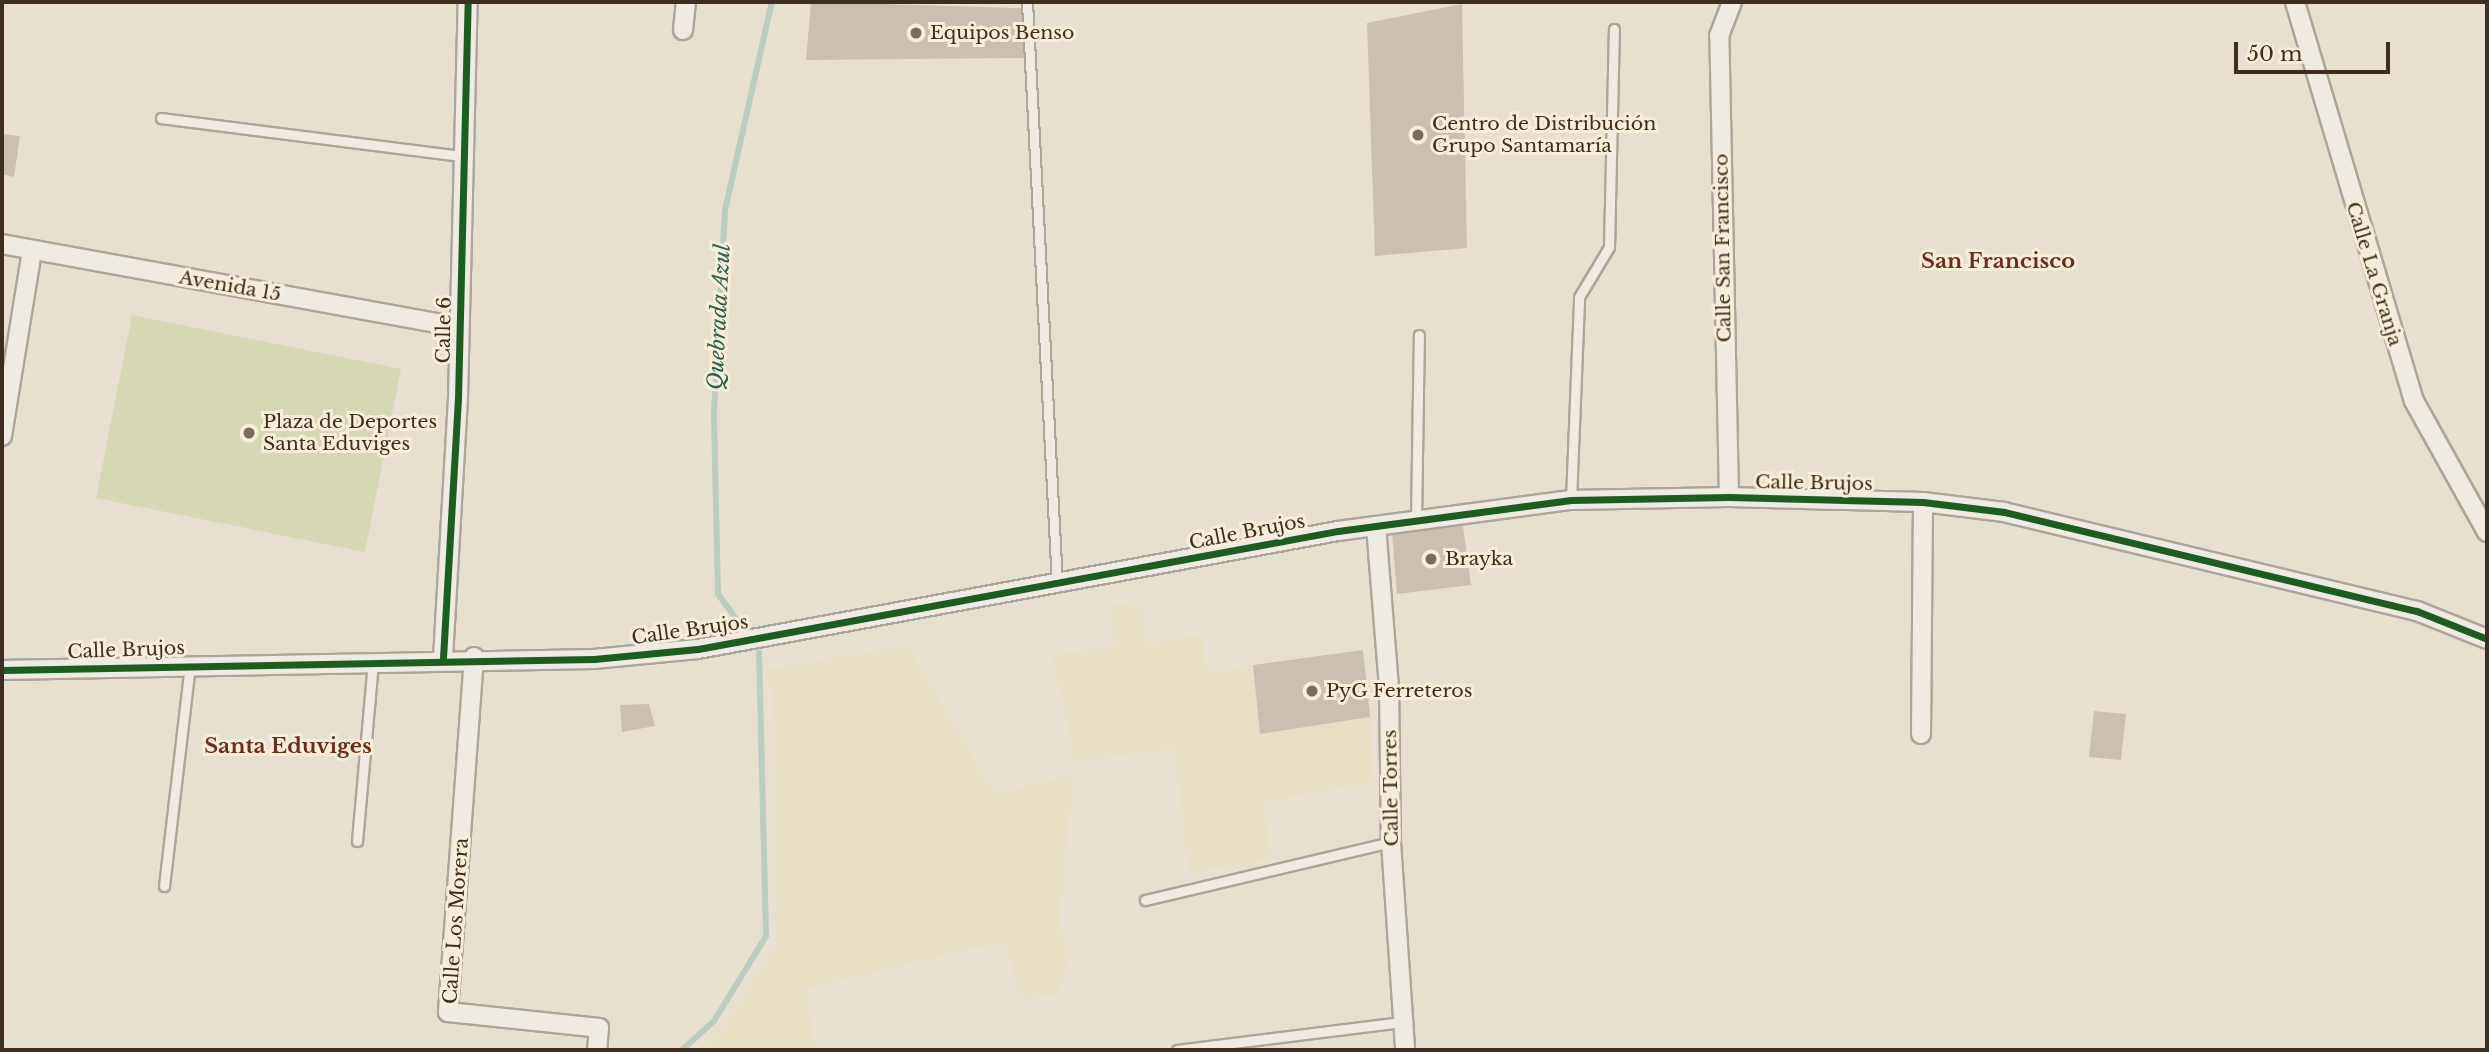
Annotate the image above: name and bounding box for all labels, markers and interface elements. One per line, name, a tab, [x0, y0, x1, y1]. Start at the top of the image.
place label: Equipos Benso	[930, 22, 1074, 44]
marker: Equipos Benso	[908, 25, 924, 41]
scale bar	[2237, 28, 2393, 72]
text: 50 m	[2247, 41, 2302, 67]
place label: Centro de Distribución Grupo Santamaría	[1432, 113, 1656, 157]
marker: Centro de Distribución Grupo Santamaría	[1410, 127, 1426, 143]
street label: Calle San Francisco	[1710, 153, 1736, 343]
street label: Calle La Granja	[2341, 199, 2407, 349]
water label: Quebrada Azul	[703, 243, 735, 391]
district label: San Francisco	[1921, 248, 2075, 274]
street label: Avenida 15	[177, 266, 283, 306]
street label: Calle 6	[432, 296, 456, 364]
place label: Plaza de Deportes Santa Eduviges	[263, 411, 437, 455]
marker: Plaza de Deportes Santa Eduviges	[241, 425, 257, 441]
street label: Calle Brujos	[1755, 471, 1873, 495]
street label: Calle Brujos	[1187, 510, 1307, 554]
place label: Brayka	[1445, 548, 1513, 570]
marker: Brayka	[1423, 551, 1439, 567]
street label: Calle Brujos	[630, 611, 750, 649]
street label: Calle Brujos	[67, 637, 185, 663]
place label: PyG Ferreteros	[1326, 680, 1473, 702]
marker: PyG Ferreteros	[1304, 683, 1320, 699]
street label: Calle Torres	[1379, 729, 1403, 847]
district label: Santa Eduviges	[204, 733, 372, 759]
street label: Calle Los Morera	[439, 837, 473, 1005]

